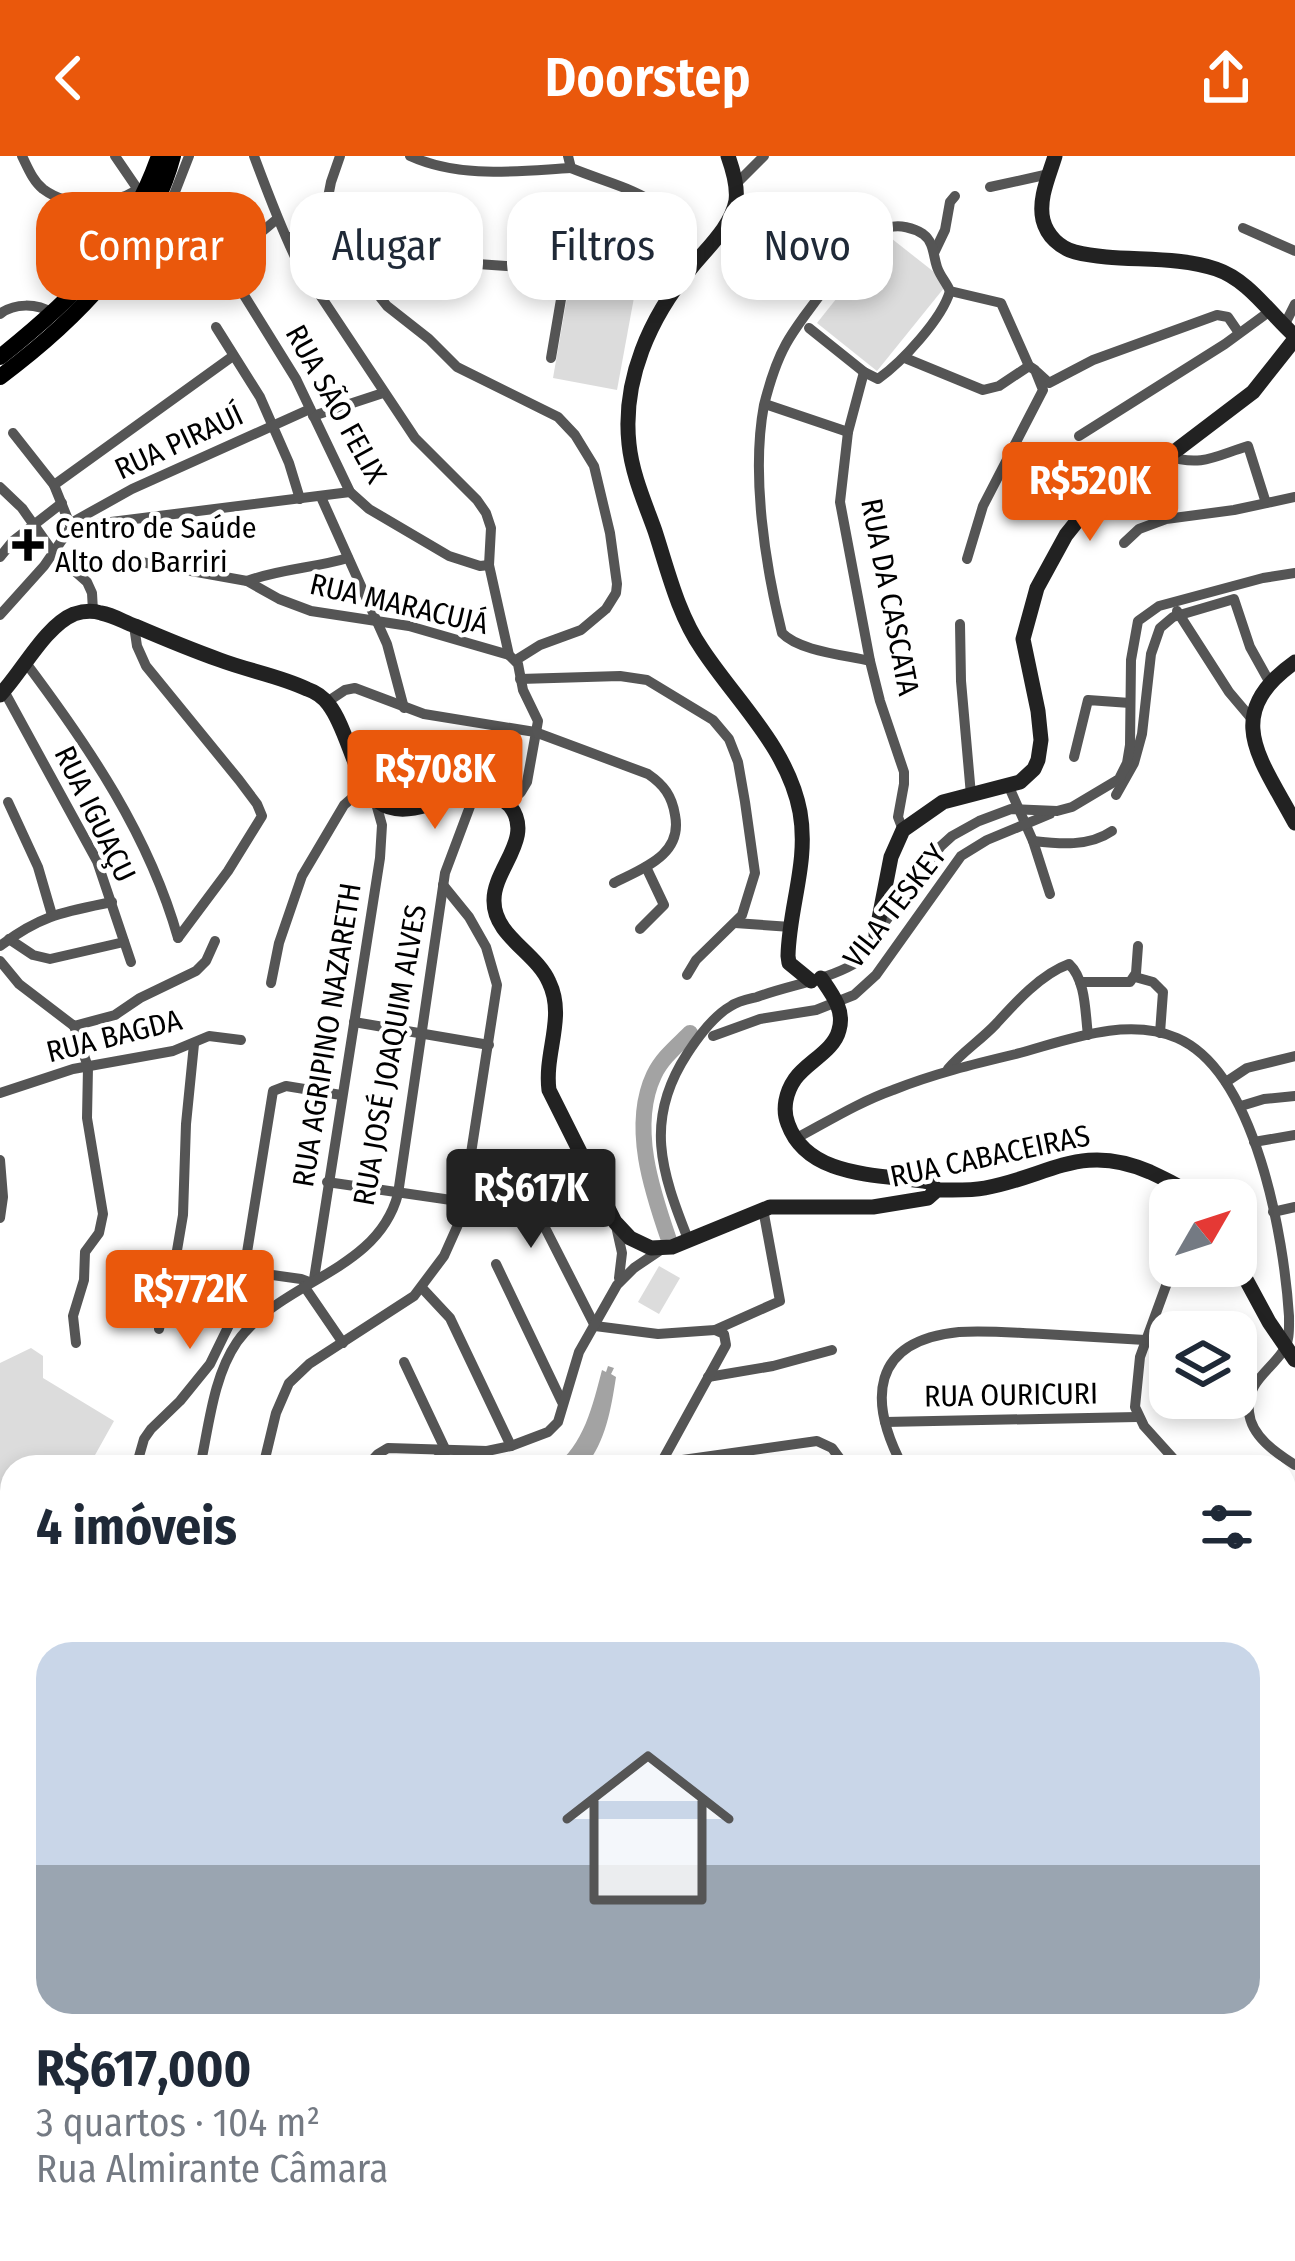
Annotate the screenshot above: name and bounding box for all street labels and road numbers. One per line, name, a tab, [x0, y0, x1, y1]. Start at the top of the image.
street label: RUA SÃO FELIX	[278, 319, 394, 490]
street label: RUA PIRAUÍ	[109, 397, 249, 487]
street label: RUA DA CASCATA	[853, 495, 927, 699]
street label: RUA MARACUJÁ	[306, 566, 492, 642]
street label: RUA IGUAÇU	[47, 740, 143, 888]
street label: VILA TESKEY	[836, 837, 954, 975]
street label: RUA AGRIPINO NAZARETH	[285, 880, 369, 1190]
street label: RUA JOSÉ JOAQUIM ALVES	[346, 902, 434, 1208]
street label: RUA BAGDA	[43, 1002, 186, 1070]
street label: RUA CABACEIRAS	[887, 1117, 1093, 1195]
street label: RUA OURICURI	[924, 1375, 1098, 1415]

